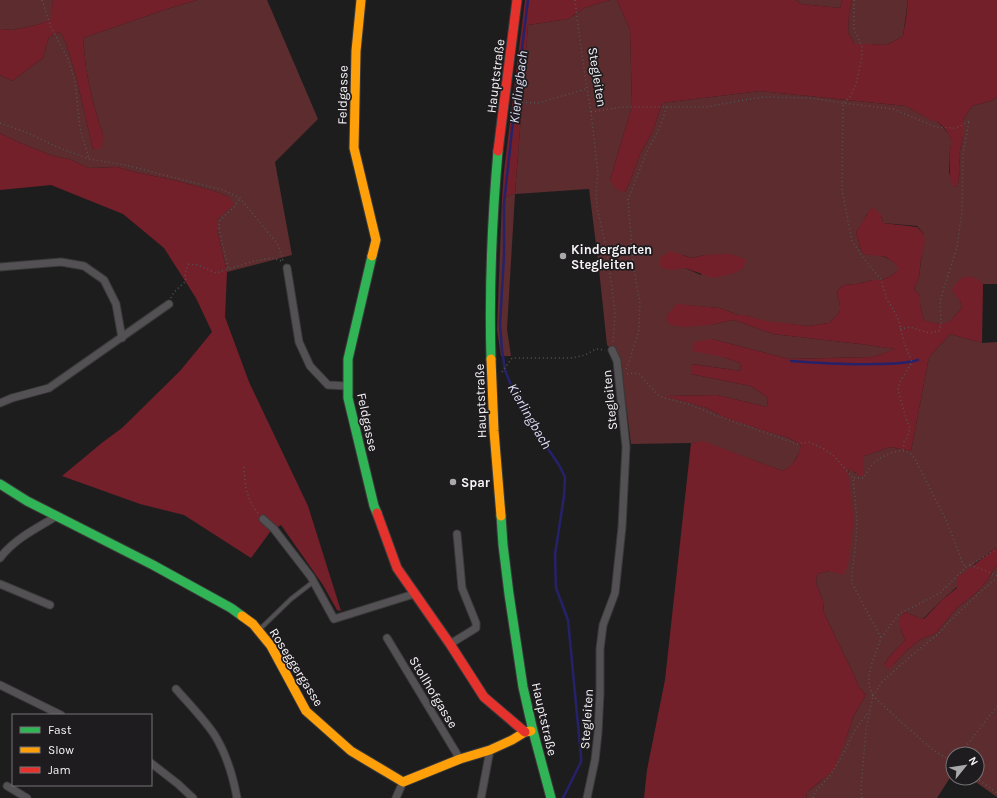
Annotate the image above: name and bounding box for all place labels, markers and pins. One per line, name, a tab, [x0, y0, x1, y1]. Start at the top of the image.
place label: Kindergarten Stegleiten	[571, 242, 652, 272]
marker: Kindergarten Stegleiten	[558, 251, 568, 261]
place label: Spar	[461, 475, 491, 490]
marker: Spar	[448, 477, 458, 487]

